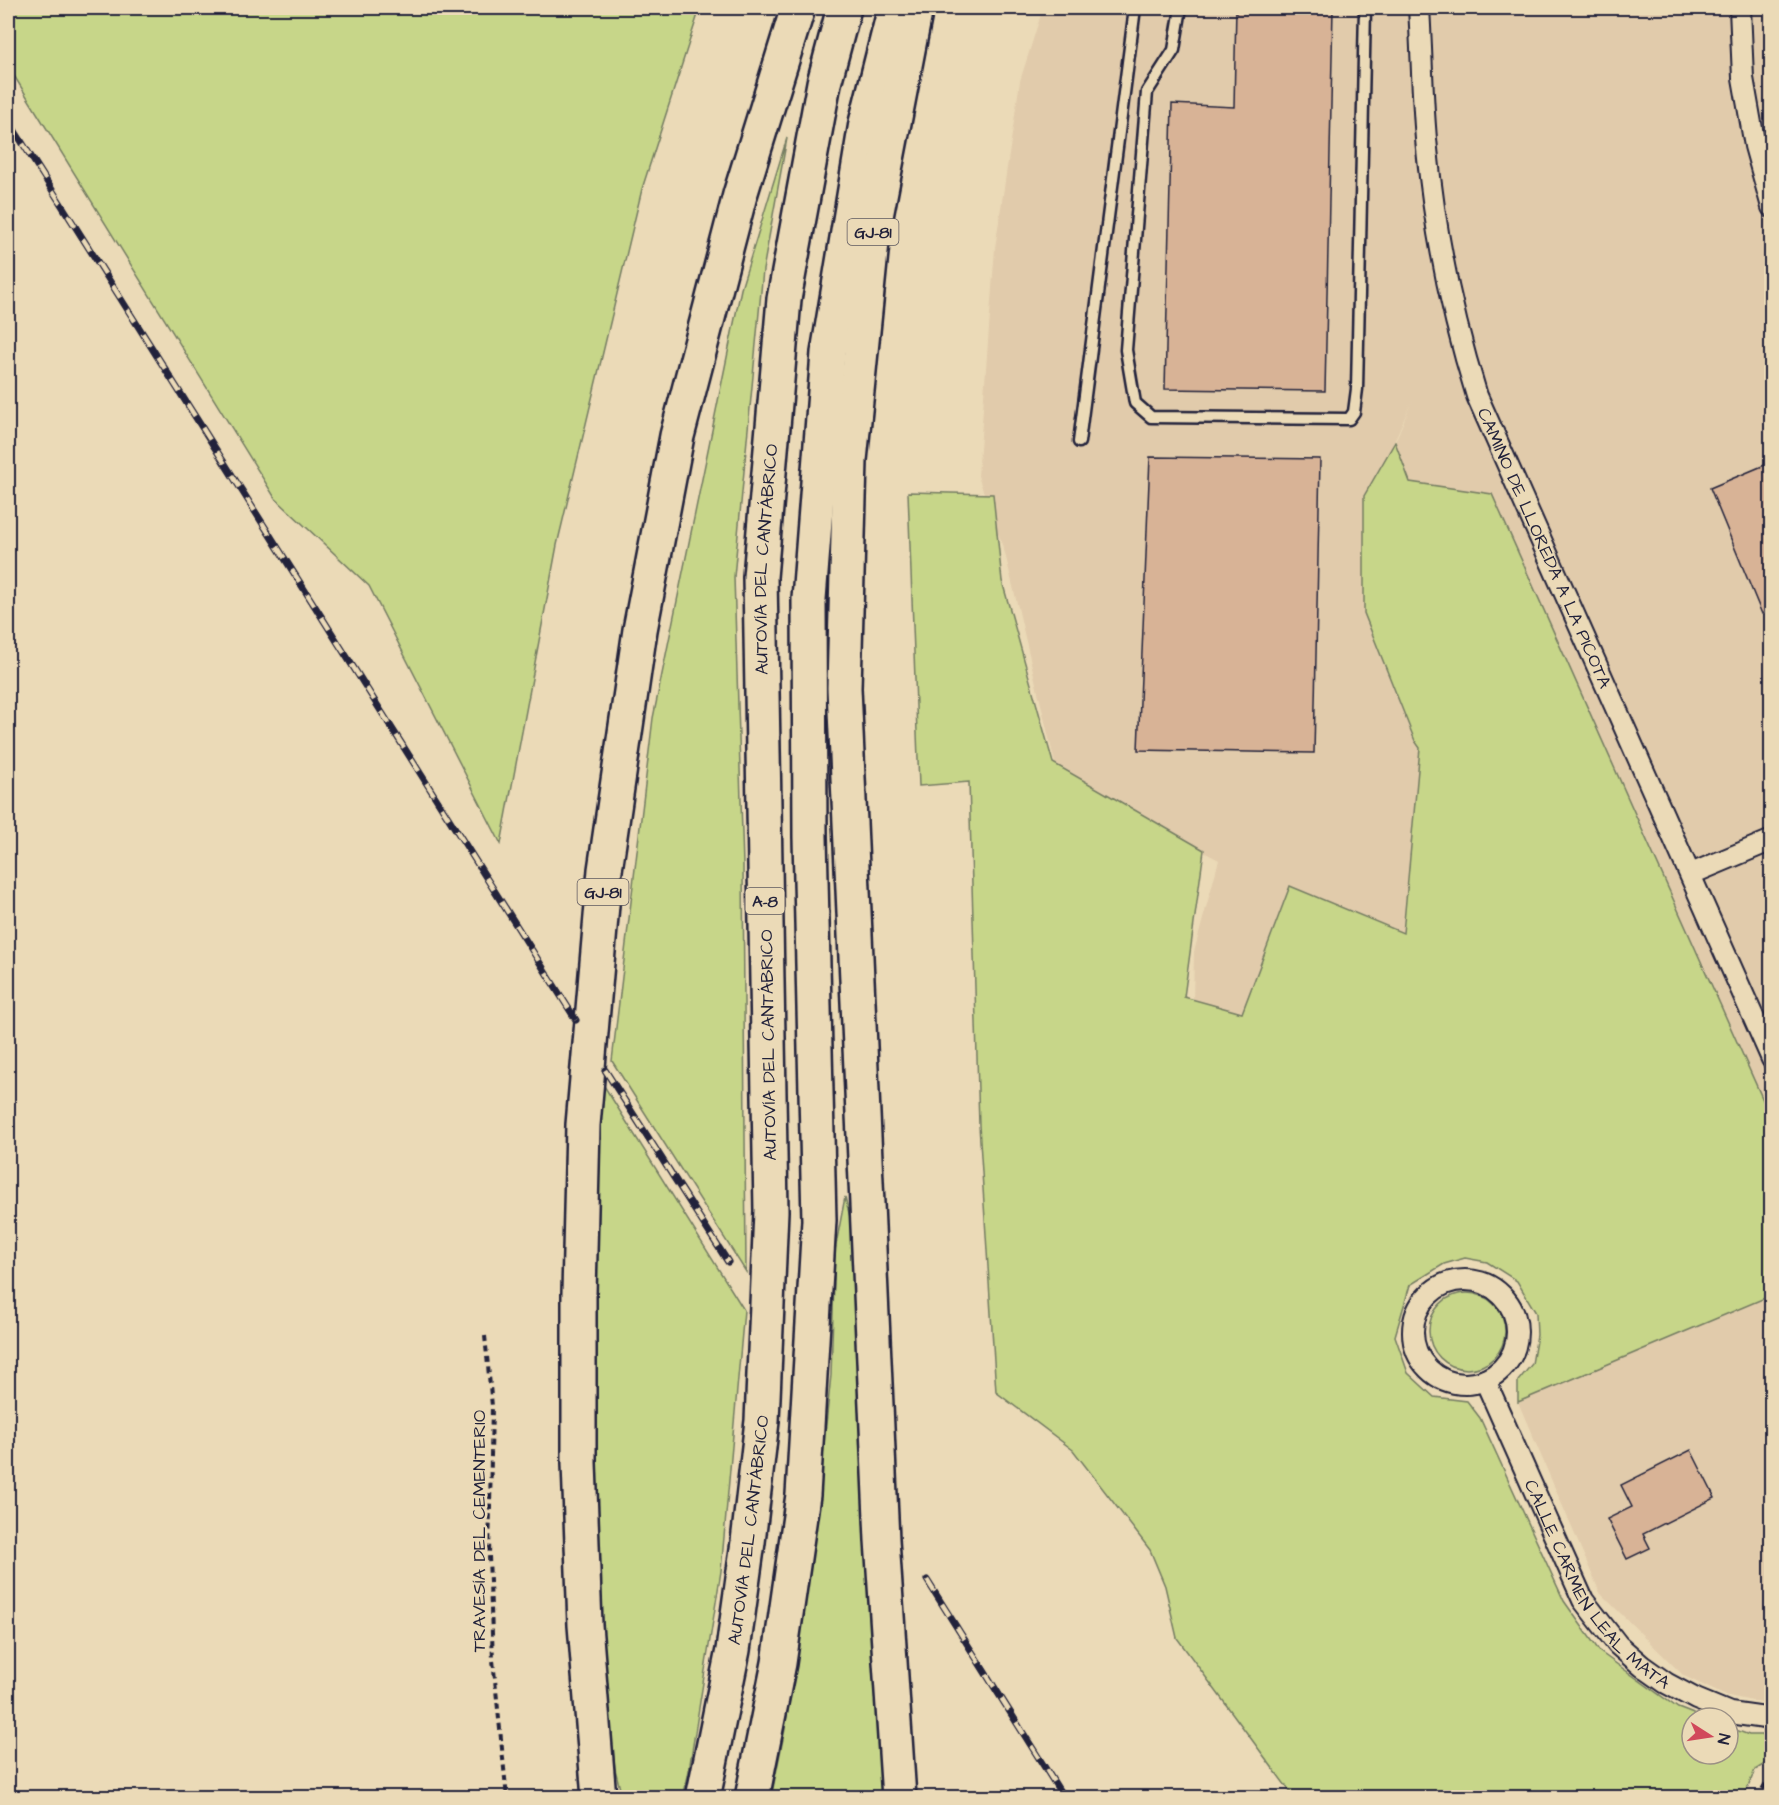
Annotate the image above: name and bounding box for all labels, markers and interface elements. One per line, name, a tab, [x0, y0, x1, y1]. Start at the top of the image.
road number: GJ-81	[848, 219, 898, 245]
street label: CAMINO DE LLOREDA A LA PICOTA	[1471, 404, 1618, 693]
street label: AUTOVÍA DEL CANTÁBRICO	[748, 443, 784, 675]
road number: GJ-81	[578, 879, 628, 905]
road number: A-8	[746, 888, 784, 914]
street label: AUTOVÍA DEL CANTÁBRICO	[754, 929, 783, 1161]
street label: TRAVESÍA DEL CEMENTERIO	[467, 1410, 492, 1652]
street label: AUTOVÍA DEL CANTÁBRICO	[722, 1414, 776, 1646]
street label: CALLE CARMEN LEAL MATA	[1518, 1476, 1676, 1695]
north arrow	[1680, 1706, 1740, 1766]
text: N	[1712, 1732, 1735, 1746]

